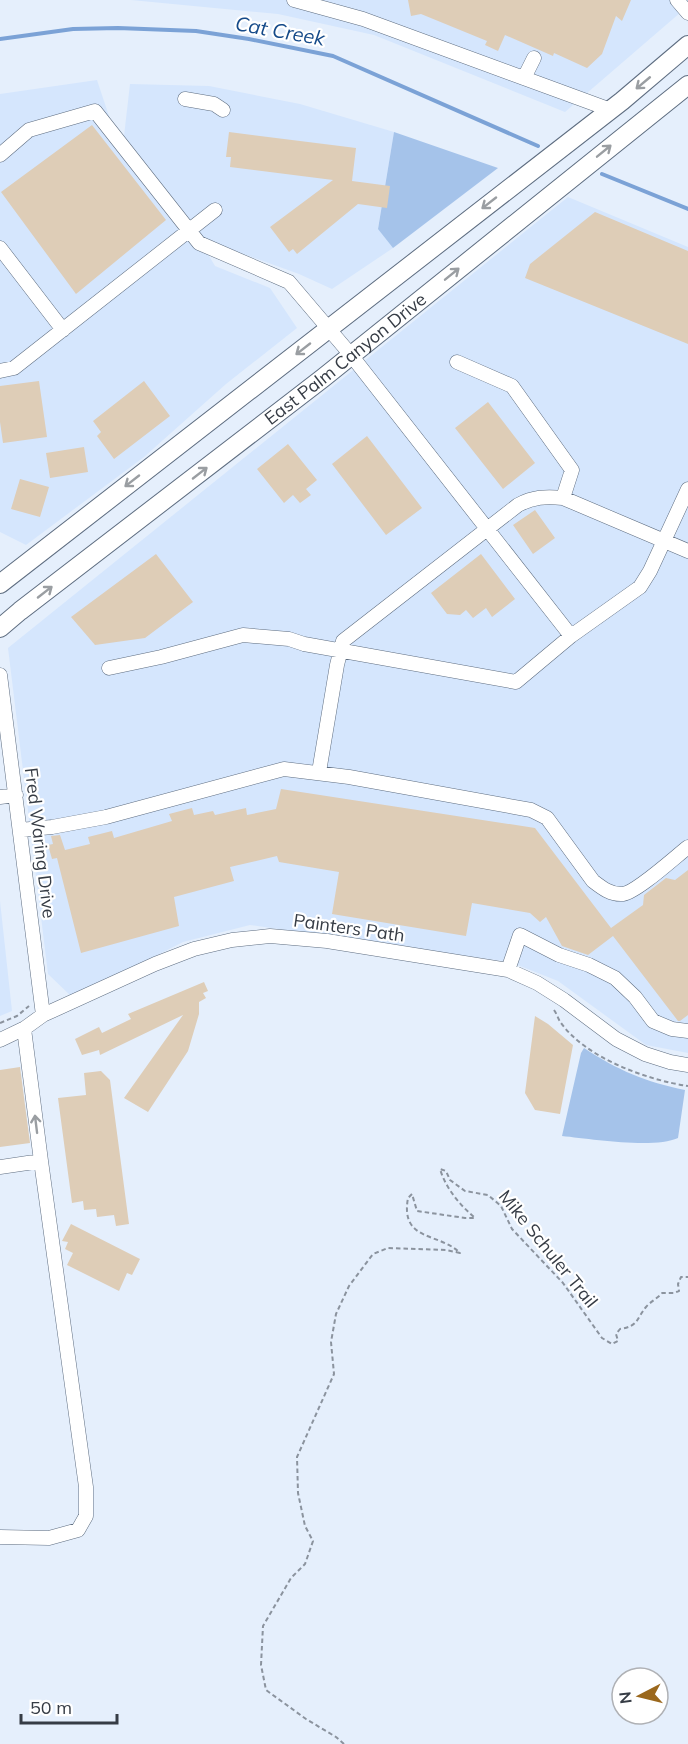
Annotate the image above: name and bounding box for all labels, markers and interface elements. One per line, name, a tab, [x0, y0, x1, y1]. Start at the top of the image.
water label: Cat Creek	[233, 10, 327, 51]
one-way arrow	[636, 76, 651, 90]
one-way arrow	[595, 145, 611, 158]
one-way arrow	[482, 196, 498, 209]
one-way arrow	[444, 267, 460, 280]
street label: East Palm Canyon Drive	[260, 288, 431, 430]
one-way arrow	[295, 342, 311, 355]
one-way arrow	[192, 466, 208, 479]
one-way arrow	[124, 475, 140, 487]
one-way arrow	[37, 585, 53, 598]
street label: Fred Waring Drive	[20, 766, 61, 920]
street label: Painters Path	[292, 908, 406, 947]
one-way arrow	[31, 1114, 42, 1134]
street label: Mike Schuler Trail	[494, 1185, 603, 1312]
north arrow	[610, 1666, 670, 1726]
scale bar	[21, 1687, 117, 1725]
text: N	[614, 1691, 636, 1705]
text: 50 m	[30, 1696, 72, 1719]

